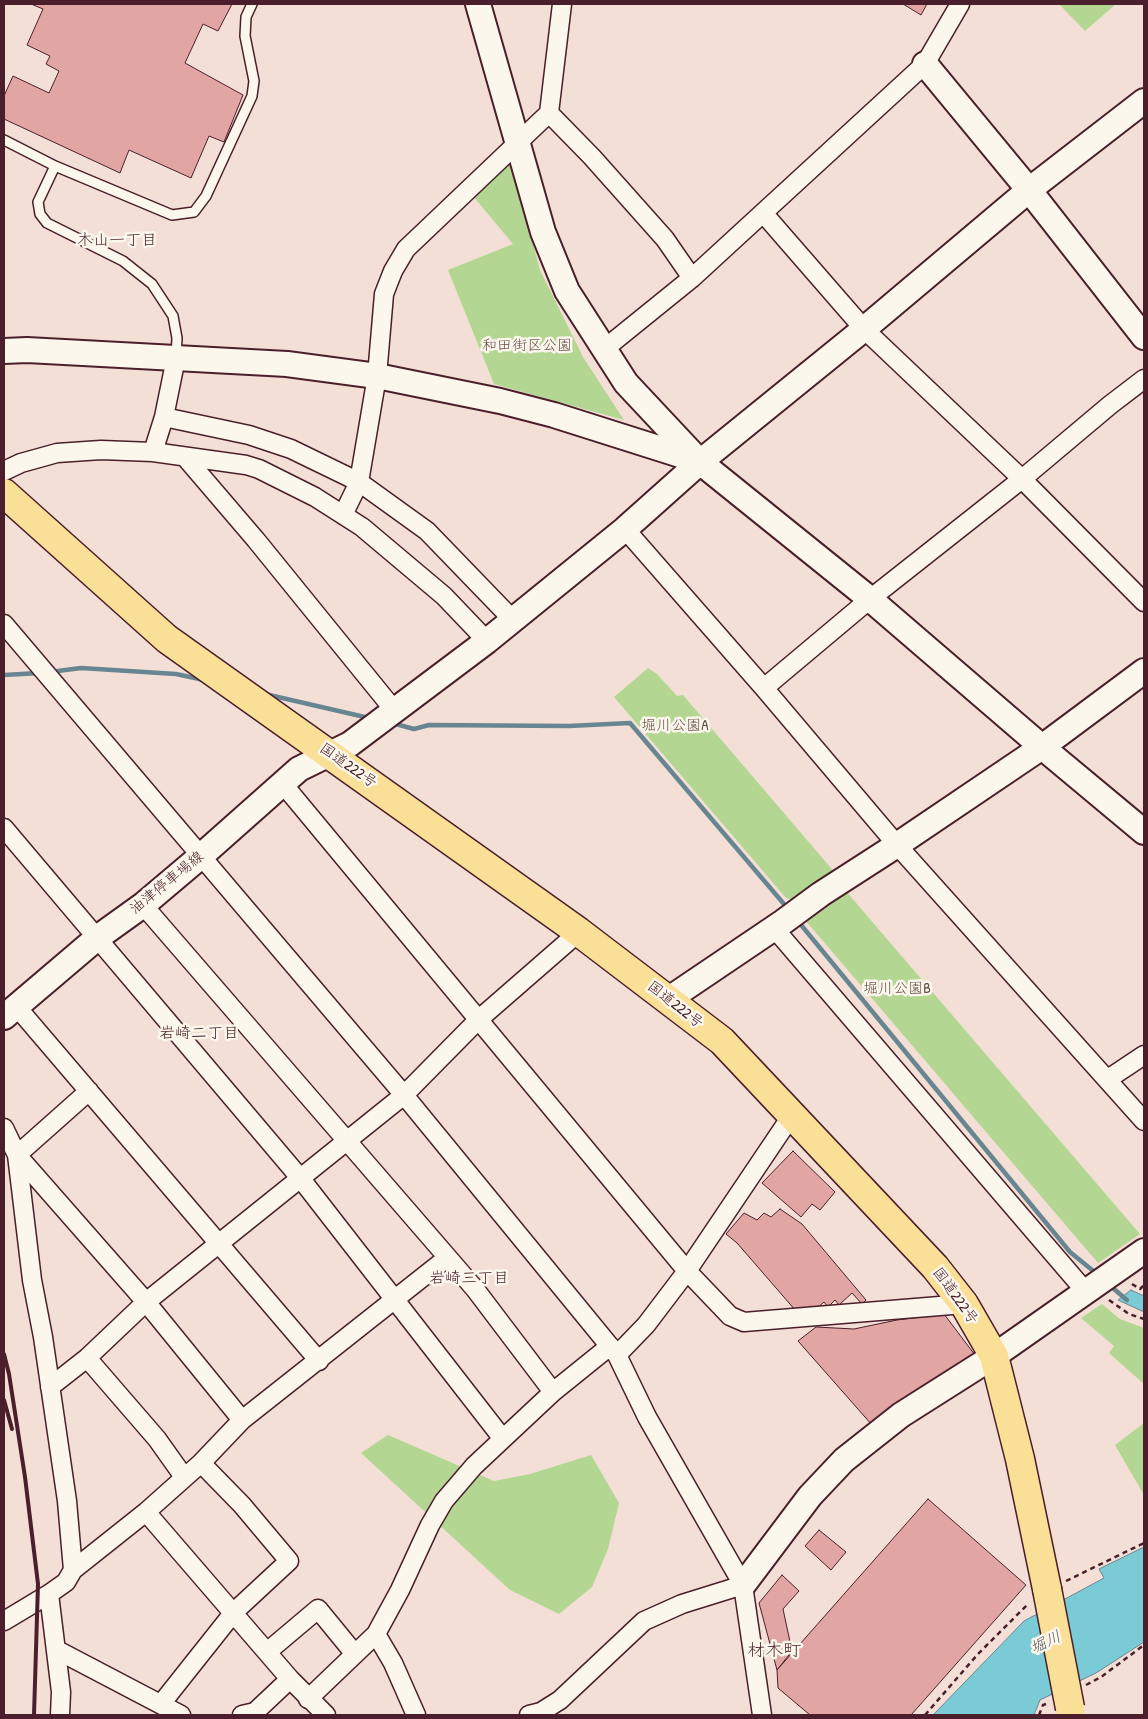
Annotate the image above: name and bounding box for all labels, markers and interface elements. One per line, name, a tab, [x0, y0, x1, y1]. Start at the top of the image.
district label: 木山一丁目	[77, 231, 157, 251]
park label: 和田街区公園	[482, 337, 572, 355]
park label: 堀川公園A	[641, 717, 709, 735]
street label: 国道222号	[316, 740, 380, 792]
street label: 油津停車場線	[126, 848, 208, 918]
street label: 国道222号	[643, 978, 707, 1032]
park label: 堀川公園B	[863, 980, 931, 998]
district label: 岩崎二丁目	[159, 1024, 239, 1044]
street label: 国道222号	[928, 1264, 982, 1328]
district label: 岩崎三丁目	[429, 1269, 509, 1289]
water label: 堀川	[1027, 1628, 1065, 1658]
district label: 材木町	[747, 1640, 801, 1662]

